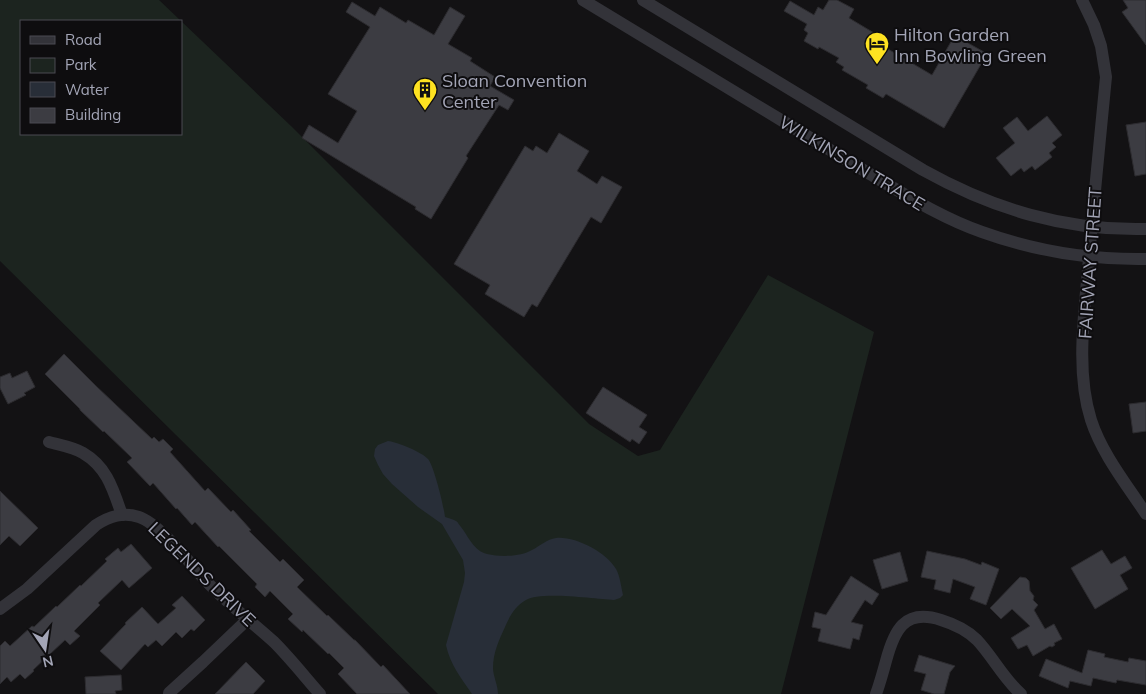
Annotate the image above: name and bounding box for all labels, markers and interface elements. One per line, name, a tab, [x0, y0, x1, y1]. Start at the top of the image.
legend	[20, 20, 182, 135]
place label: Hilton Garden Inn Bowling Green	[894, 23, 1047, 67]
text: Road	[65, 30, 102, 49]
hotel icon: Hilton Garden Inn Bowling Green	[864, 31, 890, 65]
text: Park	[65, 55, 97, 74]
place label: Sloan Convention Center	[442, 69, 587, 113]
building icon: Sloan Convention Center	[412, 77, 438, 111]
text: Water	[65, 80, 109, 99]
text: Building	[65, 105, 121, 124]
street label: WILKINSON TRACE	[775, 110, 929, 216]
street label: FAIRWAY STREET	[1073, 186, 1107, 340]
street label: LEGENDS DRIVE	[143, 517, 261, 631]
north arrow	[20, 624, 70, 674]
text: N	[41, 652, 55, 672]

